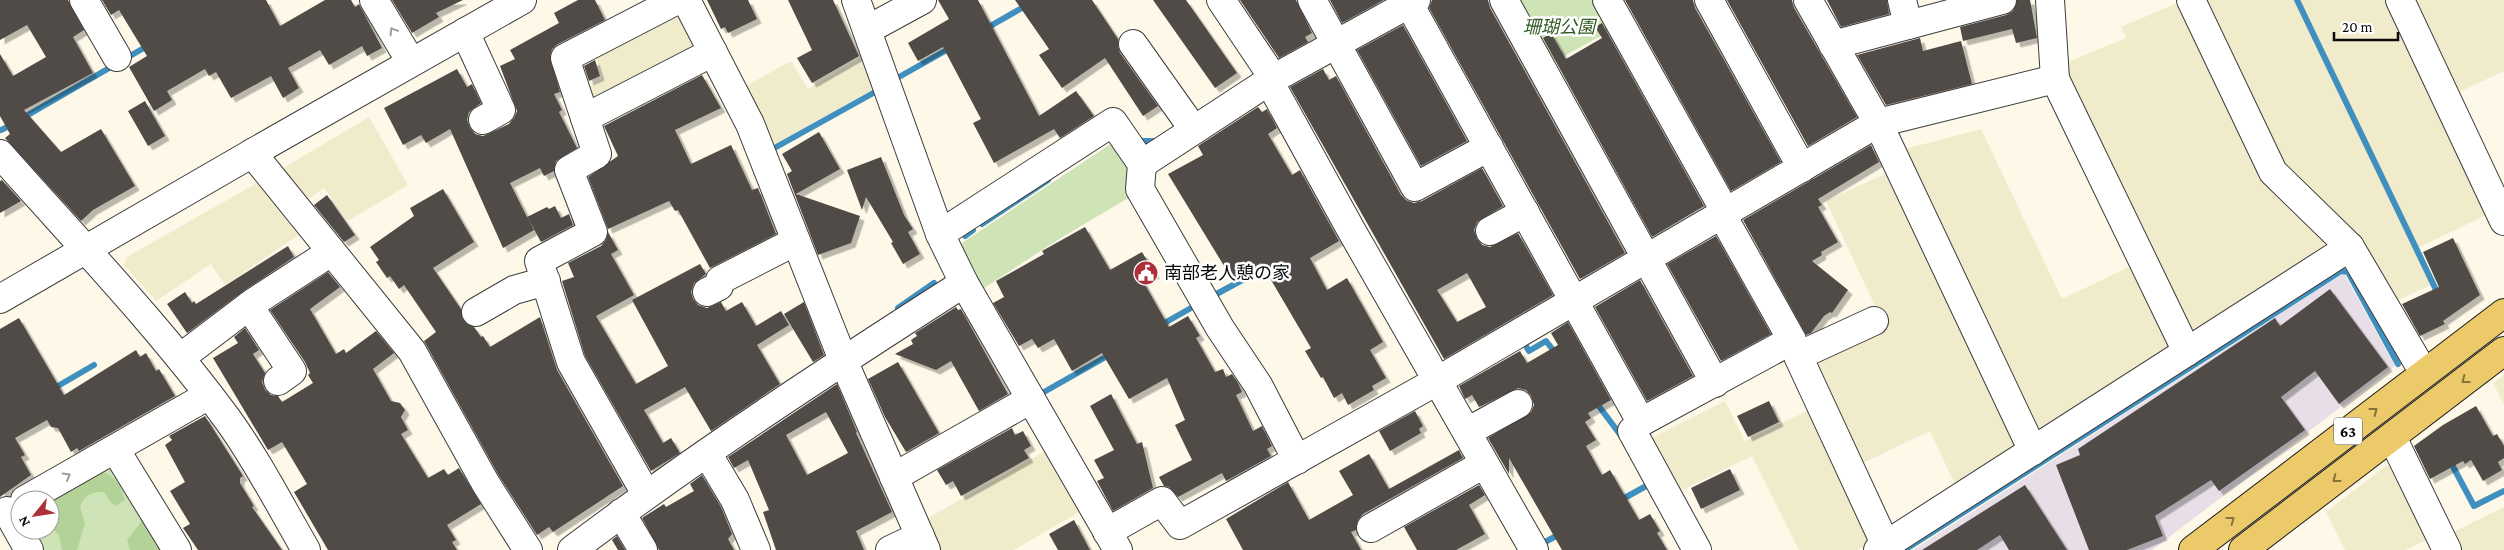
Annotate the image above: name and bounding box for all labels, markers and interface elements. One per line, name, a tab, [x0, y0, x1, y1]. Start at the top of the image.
scale bar	[2334, 10, 2398, 42]
park label: 珊瑚公園	[1523, 17, 1598, 37]
text: 20 m	[2342, 19, 2373, 35]
one-way arrow	[389, 28, 399, 37]
public building icon: 南部老人憩の家	[1133, 260, 1159, 286]
place label: 南部老人憩の家	[1164, 263, 1290, 283]
one-way arrow	[2462, 375, 2471, 383]
one-way arrow	[2368, 409, 2377, 417]
road number: 63	[2334, 418, 2362, 444]
one-way arrow	[62, 472, 71, 482]
one-way arrow	[2332, 473, 2342, 482]
north arrow	[10, 490, 60, 540]
text: N	[14, 513, 33, 530]
one-way arrow	[2225, 518, 2234, 526]

